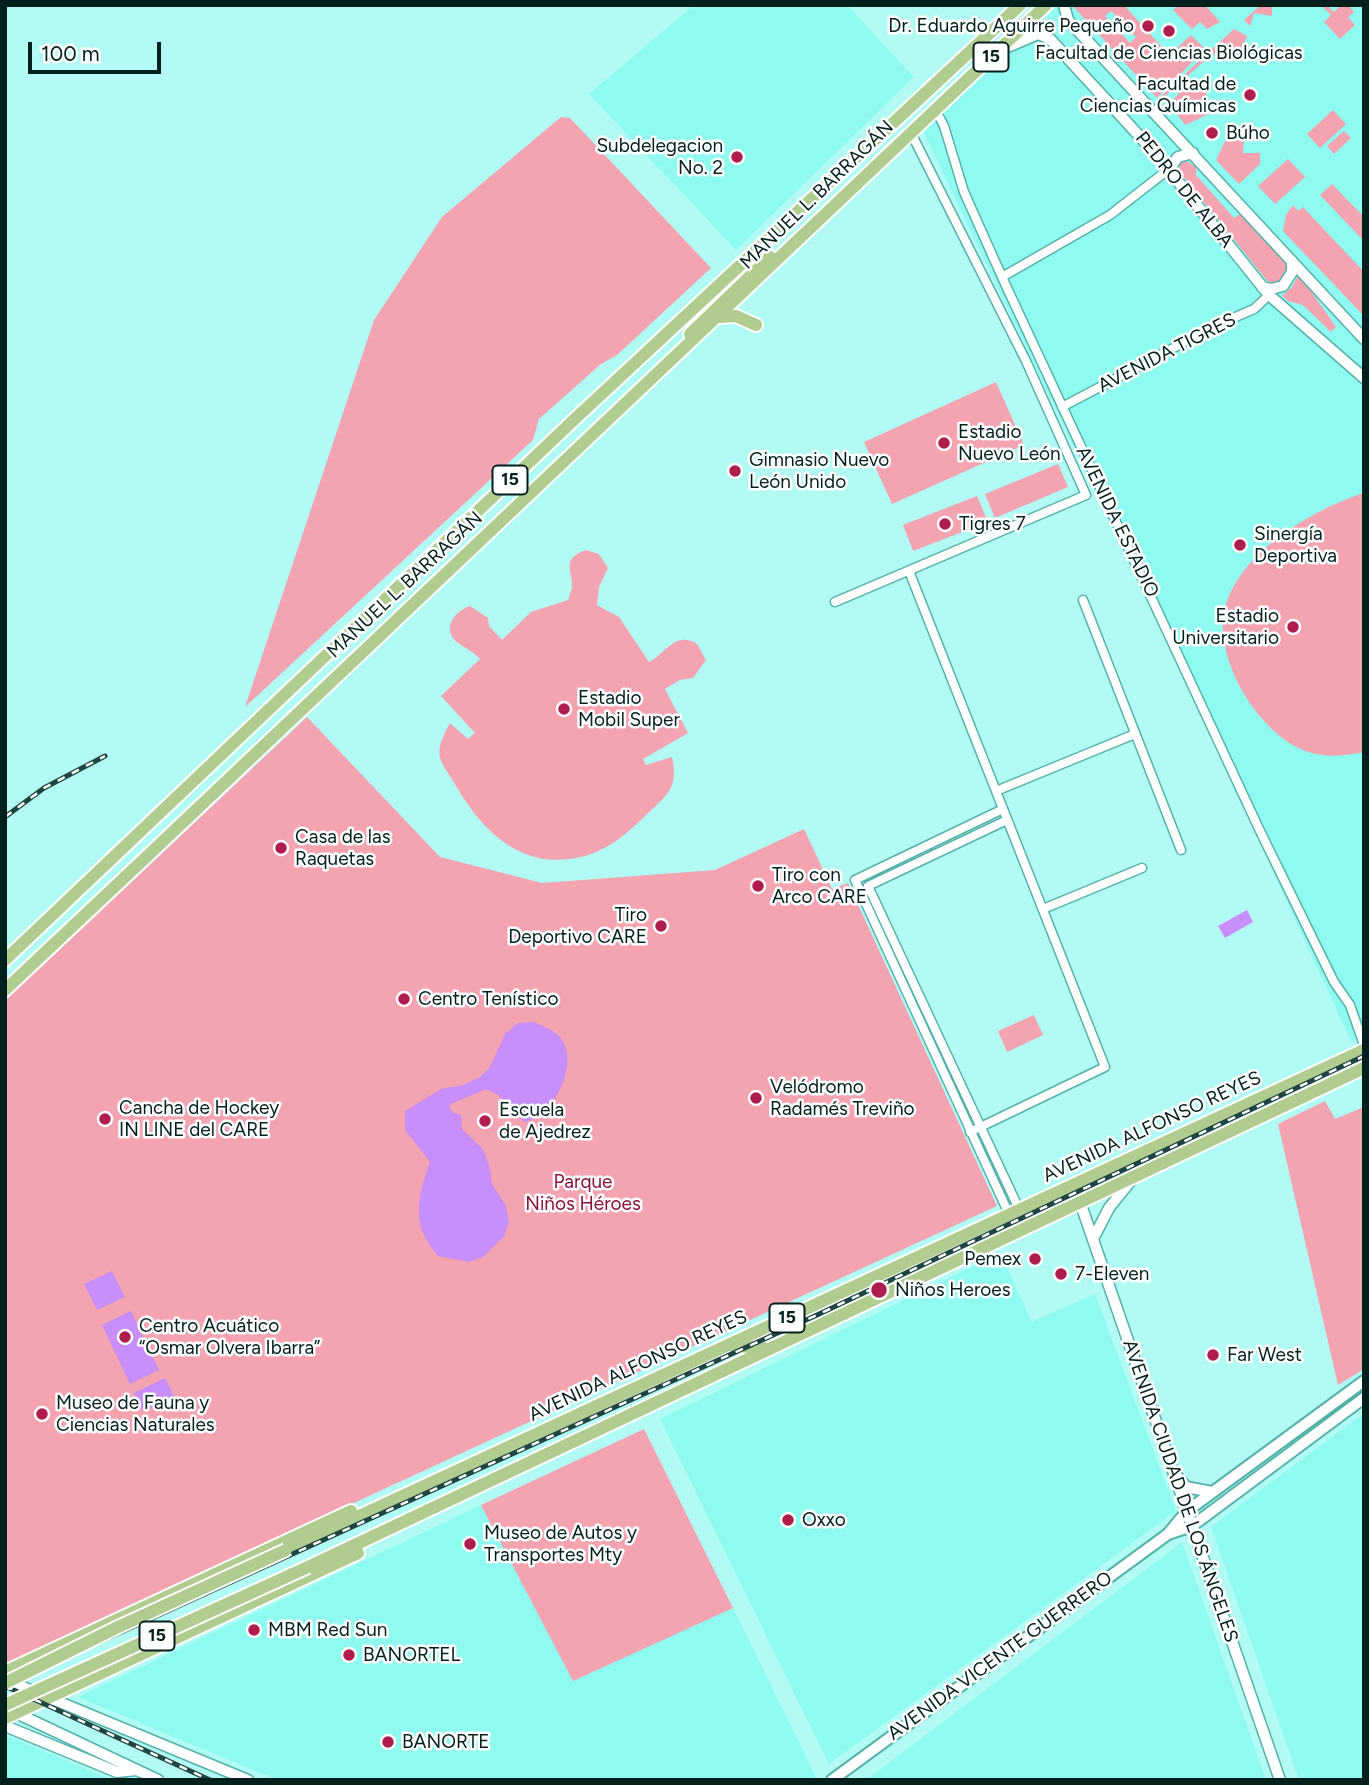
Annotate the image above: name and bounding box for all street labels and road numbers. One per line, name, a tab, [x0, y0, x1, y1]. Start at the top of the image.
road number: 15	[974, 42, 1009, 72]
street label: MANUEL L. BARRAGÁN	[736, 116, 898, 274]
street label: PEDRO DE ALBA	[1130, 127, 1238, 253]
street label: AVENIDA TIGRES	[1094, 308, 1240, 398]
street label: AVENIDA ESTADIO	[1071, 443, 1163, 601]
road number: 15	[492, 466, 528, 494]
street label: MANUEL L. BARRAGÁN	[323, 507, 487, 663]
street label: AVENIDA ALFONSO REYES	[1039, 1066, 1265, 1188]
road number: 15	[770, 1303, 804, 1332]
street label: AVENIDA ALFONSO REYES	[525, 1305, 751, 1427]
street label: AVENIDA CIUDAD DE LOS ÁNGELES	[1117, 1337, 1243, 1645]
street label: AVENIDA VICENTE GUERRERO	[883, 1567, 1117, 1745]
road number: 15	[140, 1622, 174, 1651]

